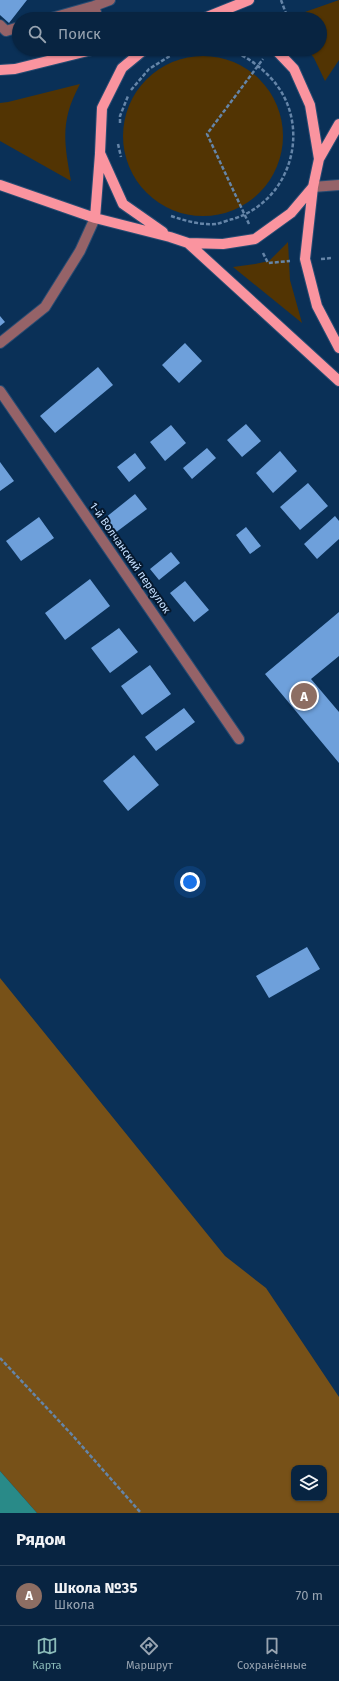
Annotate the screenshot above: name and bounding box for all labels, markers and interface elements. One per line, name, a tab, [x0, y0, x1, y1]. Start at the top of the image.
search box	[12, 12, 327, 56]
icon: search	[26, 23, 48, 45]
text: Поиск	[58, 25, 101, 43]
street label: 1-й Волчанский переулок	[87, 500, 173, 616]
pin: A	[291, 681, 317, 711]
your location	[180, 872, 200, 892]
map controls	[291, 1465, 327, 1501]
button: layers	[291, 1465, 327, 1501]
text: Рядом	[16, 1529, 66, 1550]
text: Школа №35	[54, 1579, 137, 1597]
text: A	[25, 1588, 33, 1603]
text: 70 m	[296, 1588, 323, 1603]
text: Школа	[54, 1597, 95, 1612]
tab: Карта	[32, 1635, 61, 1672]
tab: Маршрут	[126, 1635, 173, 1672]
tab: Сохранённые	[237, 1635, 307, 1672]

